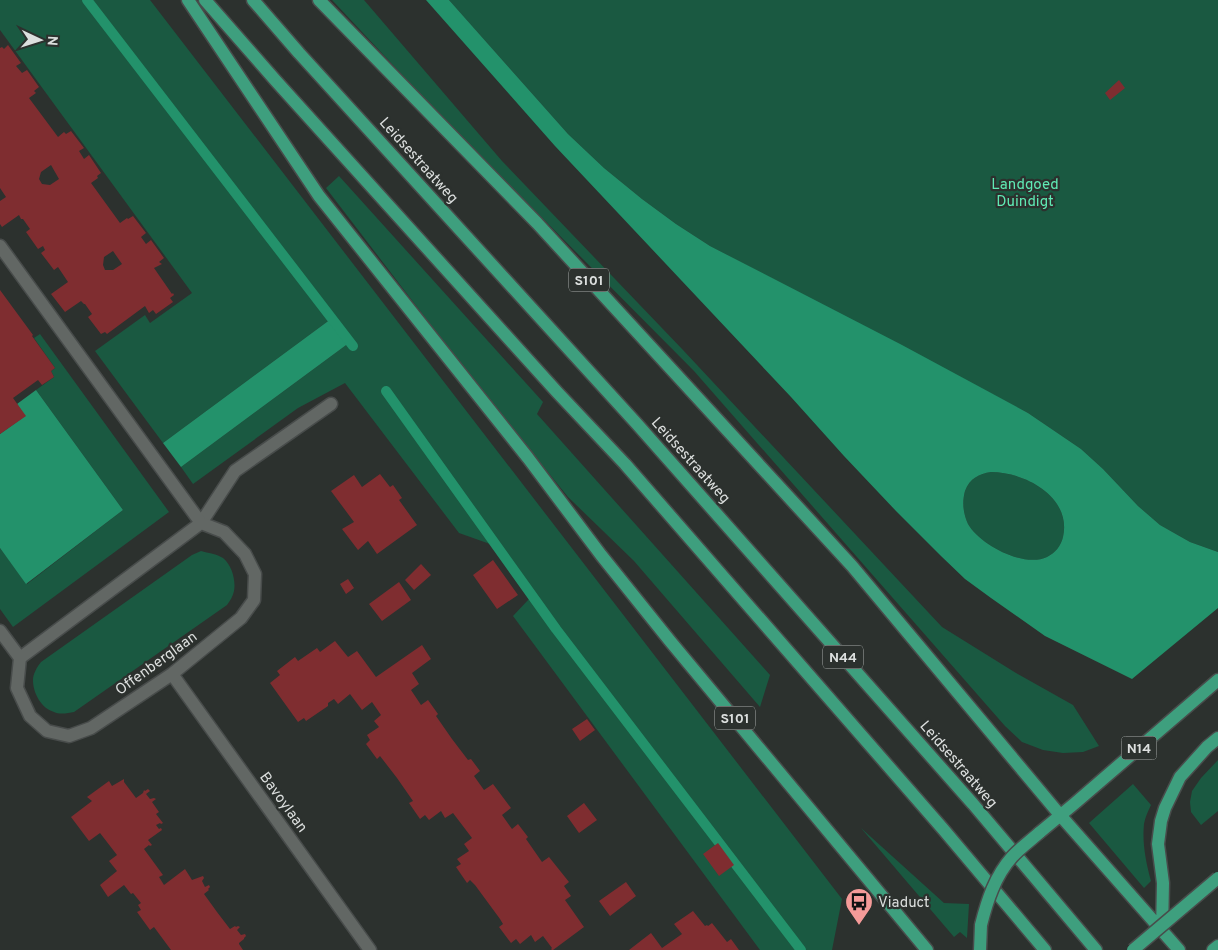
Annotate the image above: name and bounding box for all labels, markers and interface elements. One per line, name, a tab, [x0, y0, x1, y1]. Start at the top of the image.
north arrow	[15, 15, 65, 65]
text: N	[43, 35, 60, 46]
street label: Leidsestraatweg	[374, 114, 462, 208]
park label: Landgoed Duindigt	[991, 176, 1059, 212]
road number: S101	[569, 268, 609, 292]
street label: Leidsestraatweg	[646, 414, 734, 508]
street label: Offenberglaan	[112, 628, 202, 700]
road number: N44	[823, 646, 863, 669]
road number: S101	[715, 706, 755, 730]
street label: Leidsestraatweg	[915, 717, 1001, 812]
road number: N14	[1122, 736, 1156, 760]
street label: Bavoylaan	[254, 769, 311, 837]
bus stop icon: Viaduct	[844, 887, 874, 926]
place label: Viaduct	[878, 894, 930, 913]

